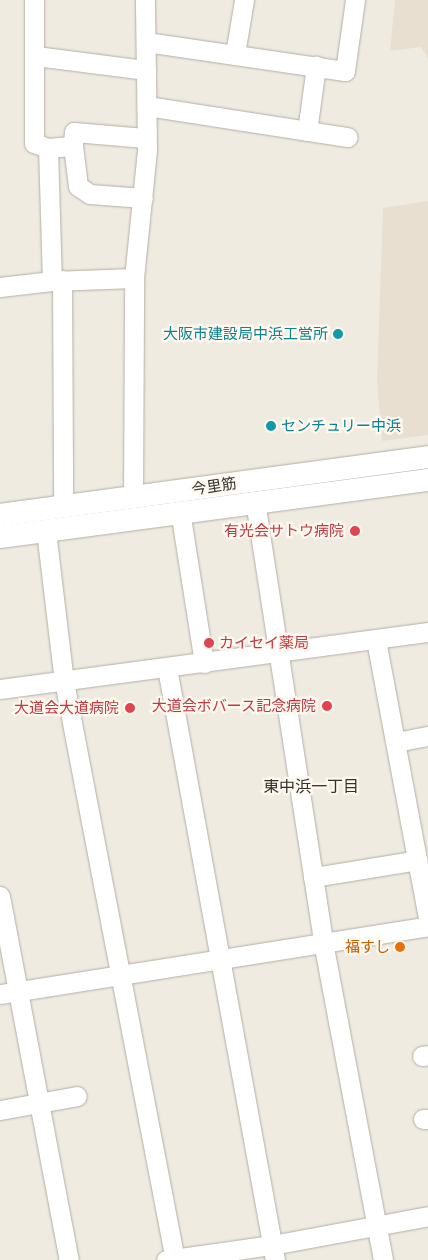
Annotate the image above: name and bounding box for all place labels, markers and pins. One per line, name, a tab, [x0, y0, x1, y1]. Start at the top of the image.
place label: 大阪市建設局中浜工営所	[163, 325, 328, 343]
marker: 大阪市建設局中浜工営所	[332, 328, 344, 340]
place label: センチュリー中浜	[281, 417, 401, 435]
marker: センチュリー中浜	[265, 420, 277, 432]
place label: 有光会サトウ病院	[224, 522, 344, 540]
marker: 有光会サトウ病院	[348, 524, 362, 538]
place label: カイセイ薬局	[219, 634, 309, 652]
marker: カイセイ薬局	[203, 637, 215, 649]
place label: 大道会ボバース記念病院	[151, 697, 316, 715]
place label: 大道会大道病院	[14, 699, 119, 717]
marker: 大道会ボバース記念病院	[320, 699, 334, 713]
marker: 大道会大道病院	[123, 701, 137, 715]
place label: 福すし	[345, 938, 390, 956]
marker: 福すし	[394, 941, 406, 953]

